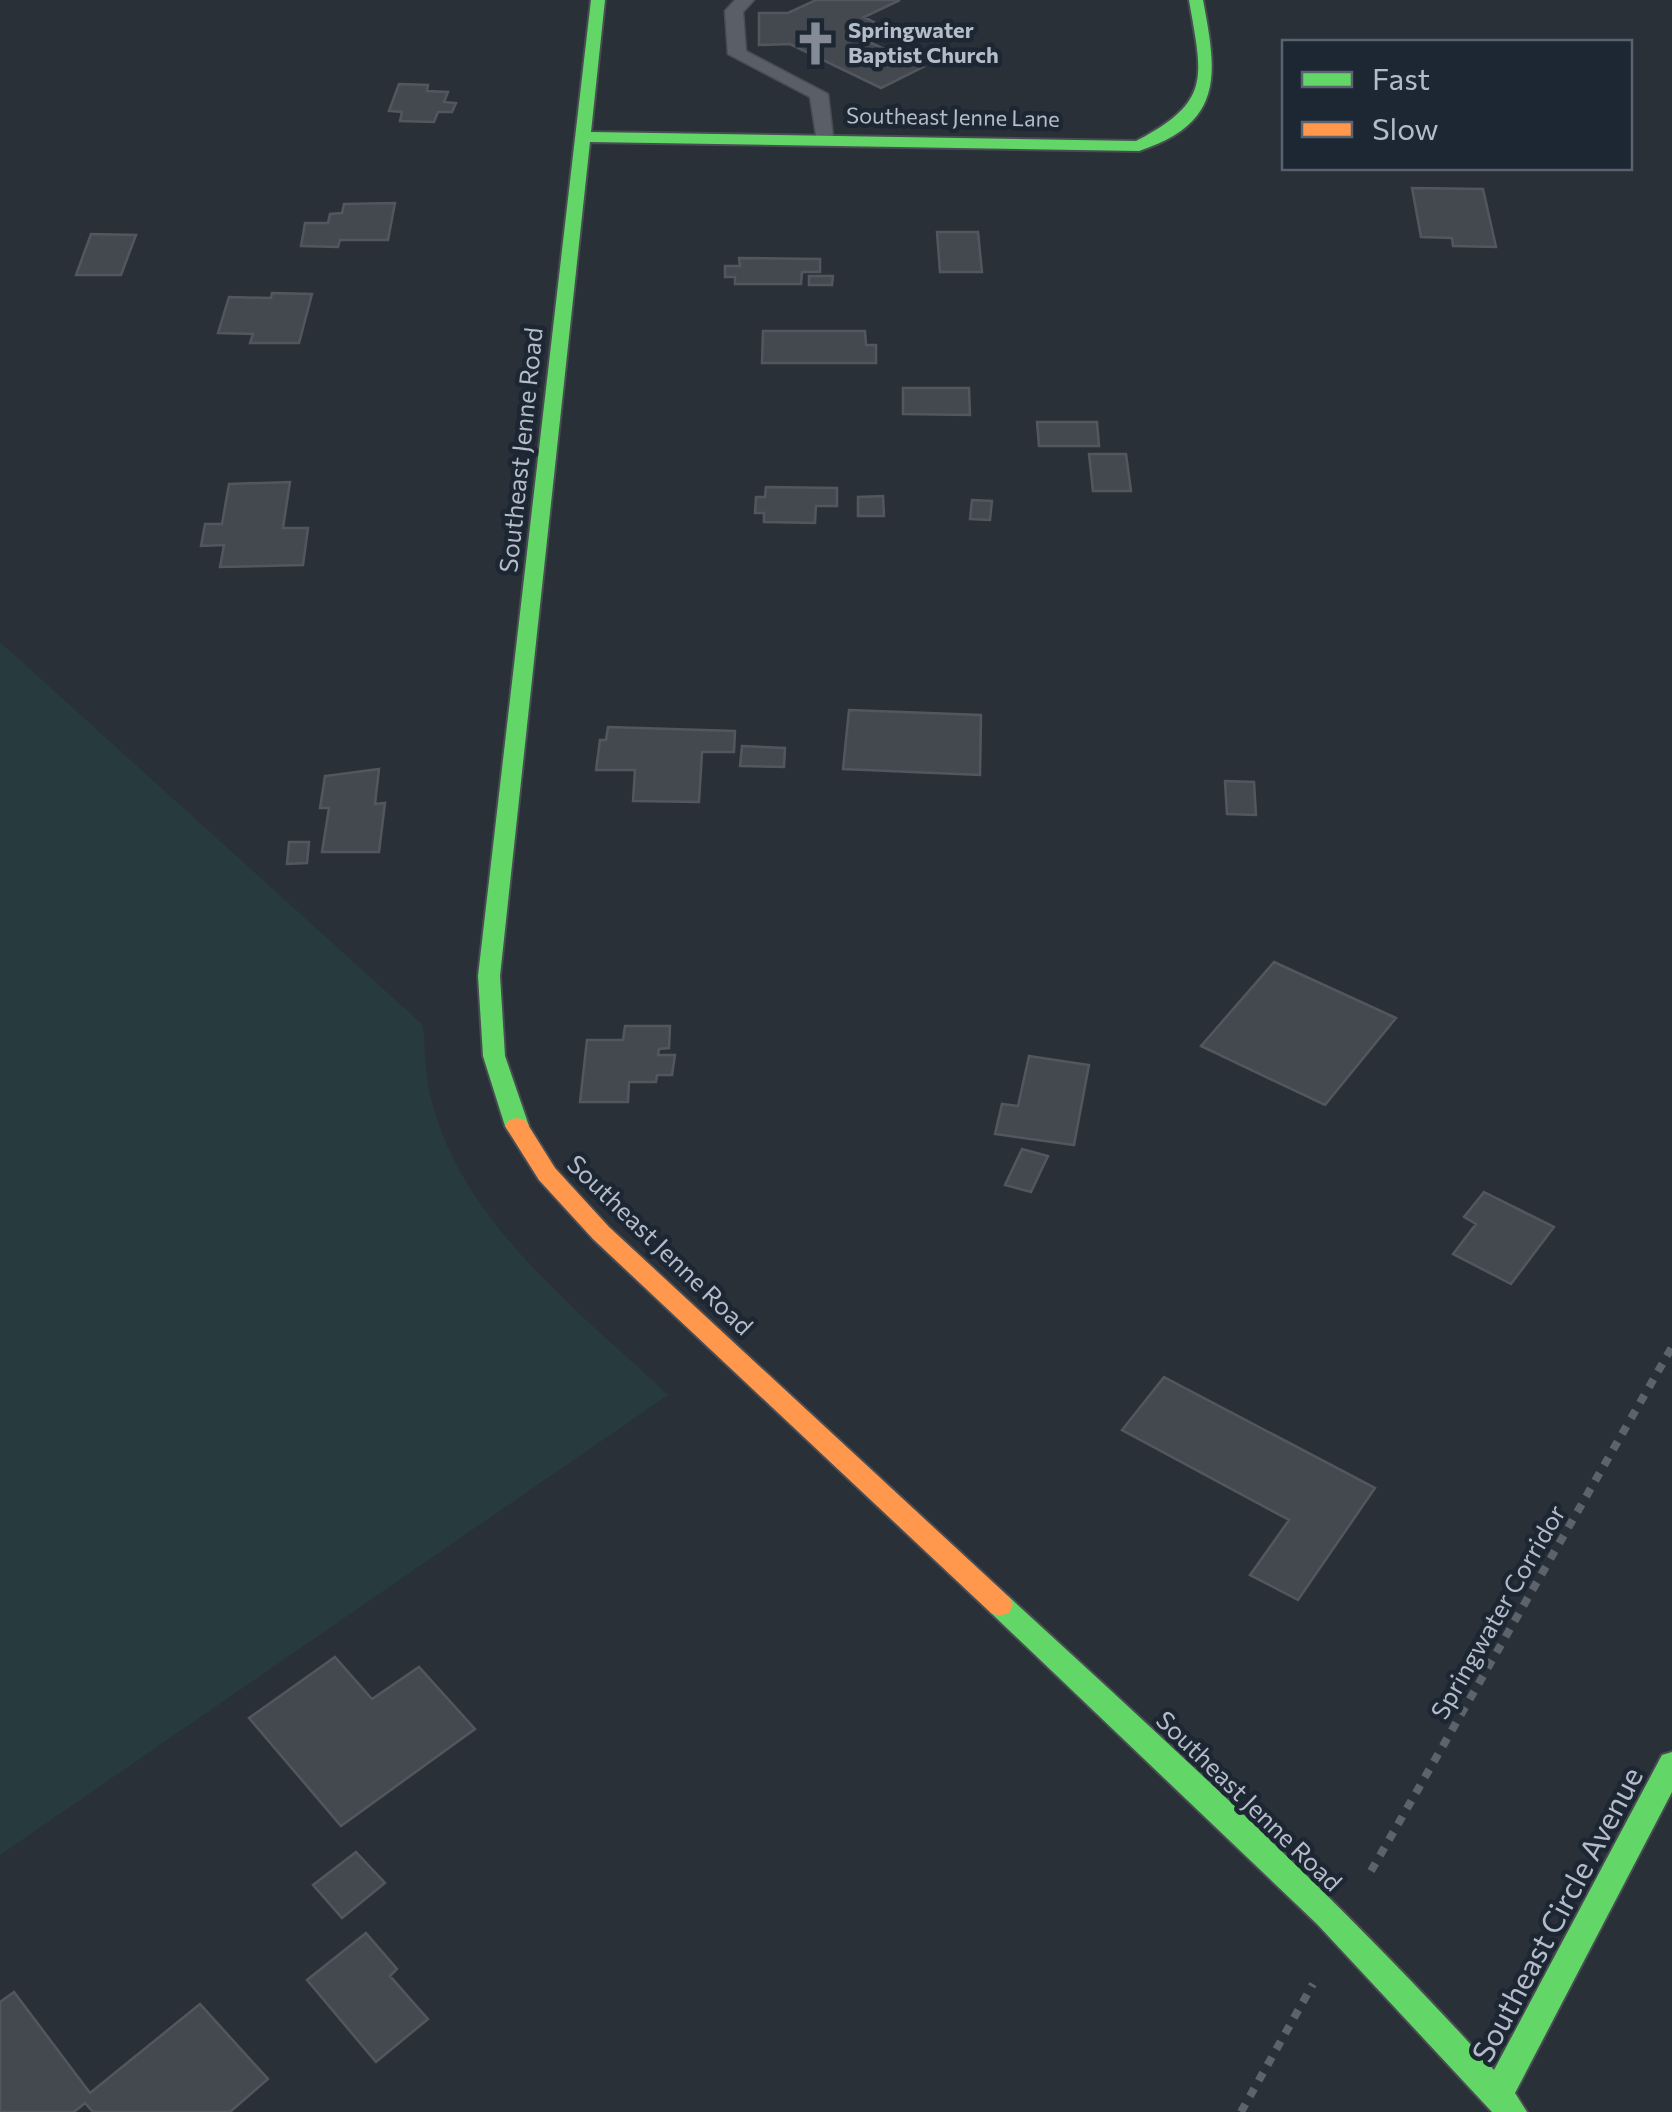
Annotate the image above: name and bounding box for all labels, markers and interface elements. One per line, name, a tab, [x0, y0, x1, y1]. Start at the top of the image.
place label: Springwater Baptist Church	[848, 16, 999, 68]
church icon: Springwater Baptist Church	[791, 19, 839, 67]
legend	[1282, 40, 1632, 170]
text: Fast	[1372, 59, 1430, 96]
street label: Southeast Jenne Lane	[846, 101, 1060, 132]
text: Slow	[1372, 109, 1439, 146]
street label: Southeast Jenne Road	[492, 326, 548, 574]
street label: Southeast Jenne Road	[562, 1148, 760, 1341]
street label: Springwater Corridor	[1424, 1499, 1571, 1724]
street label: Southeast Jenne Road	[1151, 1704, 1349, 1897]
street label: Southeast Circle Avenue	[1462, 1760, 1649, 2068]

